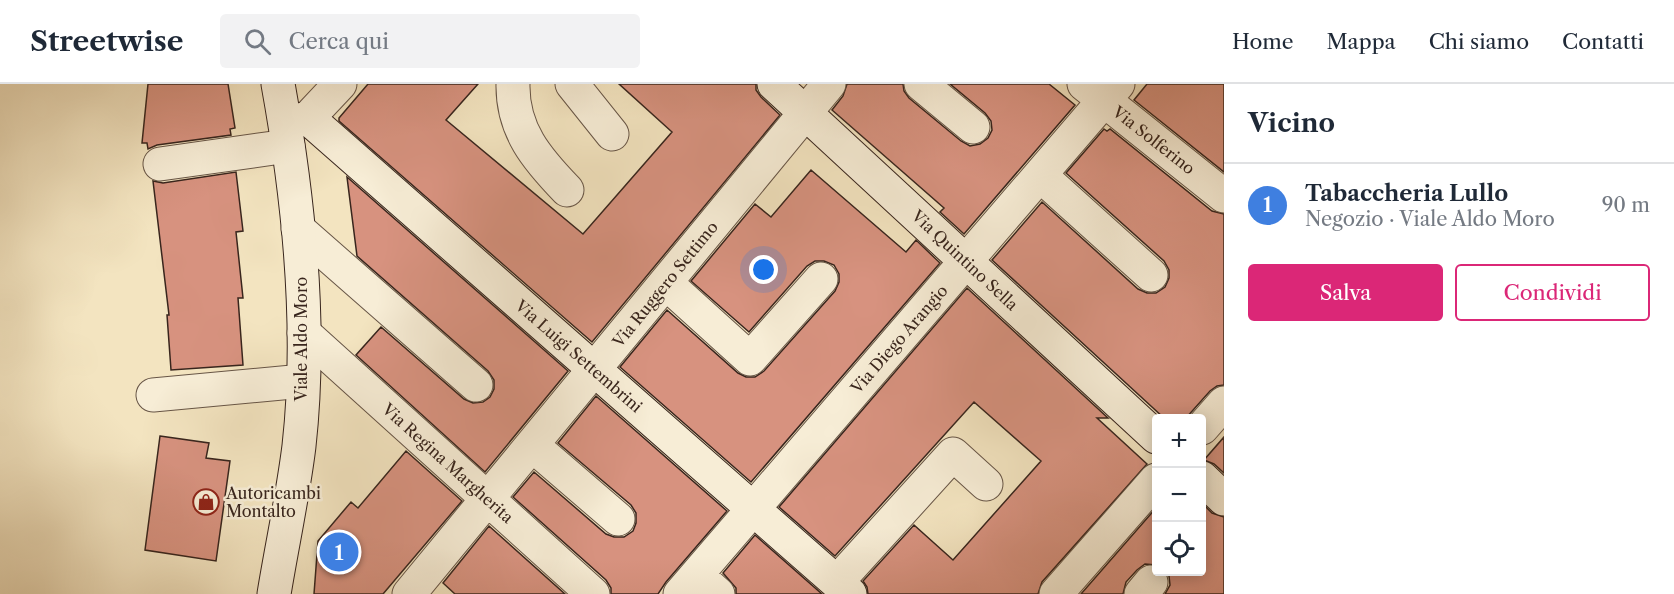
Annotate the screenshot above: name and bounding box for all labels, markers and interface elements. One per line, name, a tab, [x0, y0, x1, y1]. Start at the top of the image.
search box	[220, 14, 640, 68]
text: Streetwise	[30, 24, 184, 58]
icon: search	[241, 25, 274, 58]
text: Cerca qui	[289, 28, 389, 55]
text: Home	[1232, 29, 1294, 54]
text: Mappa	[1327, 29, 1396, 54]
text: Chi siamo	[1429, 29, 1529, 54]
text: Contatti	[1562, 29, 1644, 54]
street label: Via Solferino	[1108, 101, 1199, 178]
text: Vicino	[1248, 107, 1335, 139]
text: Tabaccheria Lullo	[1305, 180, 1508, 207]
text: 1	[1263, 193, 1272, 217]
text: 90 m	[1602, 193, 1650, 217]
street label: Via Quintino Sella	[907, 205, 1023, 315]
text: Negozio · Viale Aldo Moro	[1305, 207, 1555, 231]
street label: Via Ruggero Settimo	[607, 217, 722, 352]
your location	[749, 255, 778, 284]
button: Salva	[1248, 264, 1443, 321]
button: Condividi	[1455, 264, 1650, 321]
street label: Viale Aldo Moro	[291, 277, 311, 402]
street label: Via Diego Arangio	[846, 280, 952, 398]
street label: Via Luigi Settembrini	[511, 295, 647, 417]
street label: Via Regina Margherita	[378, 398, 518, 528]
map controls	[1152, 414, 1206, 576]
button: +	[1152, 414, 1206, 468]
button: −	[1152, 468, 1206, 522]
place label: Autoricambi Montalto	[225, 483, 321, 521]
shop icon: Autoricambi Montalto	[191, 487, 221, 517]
button: locate	[1152, 522, 1206, 576]
pin: 1	[320, 530, 358, 574]

